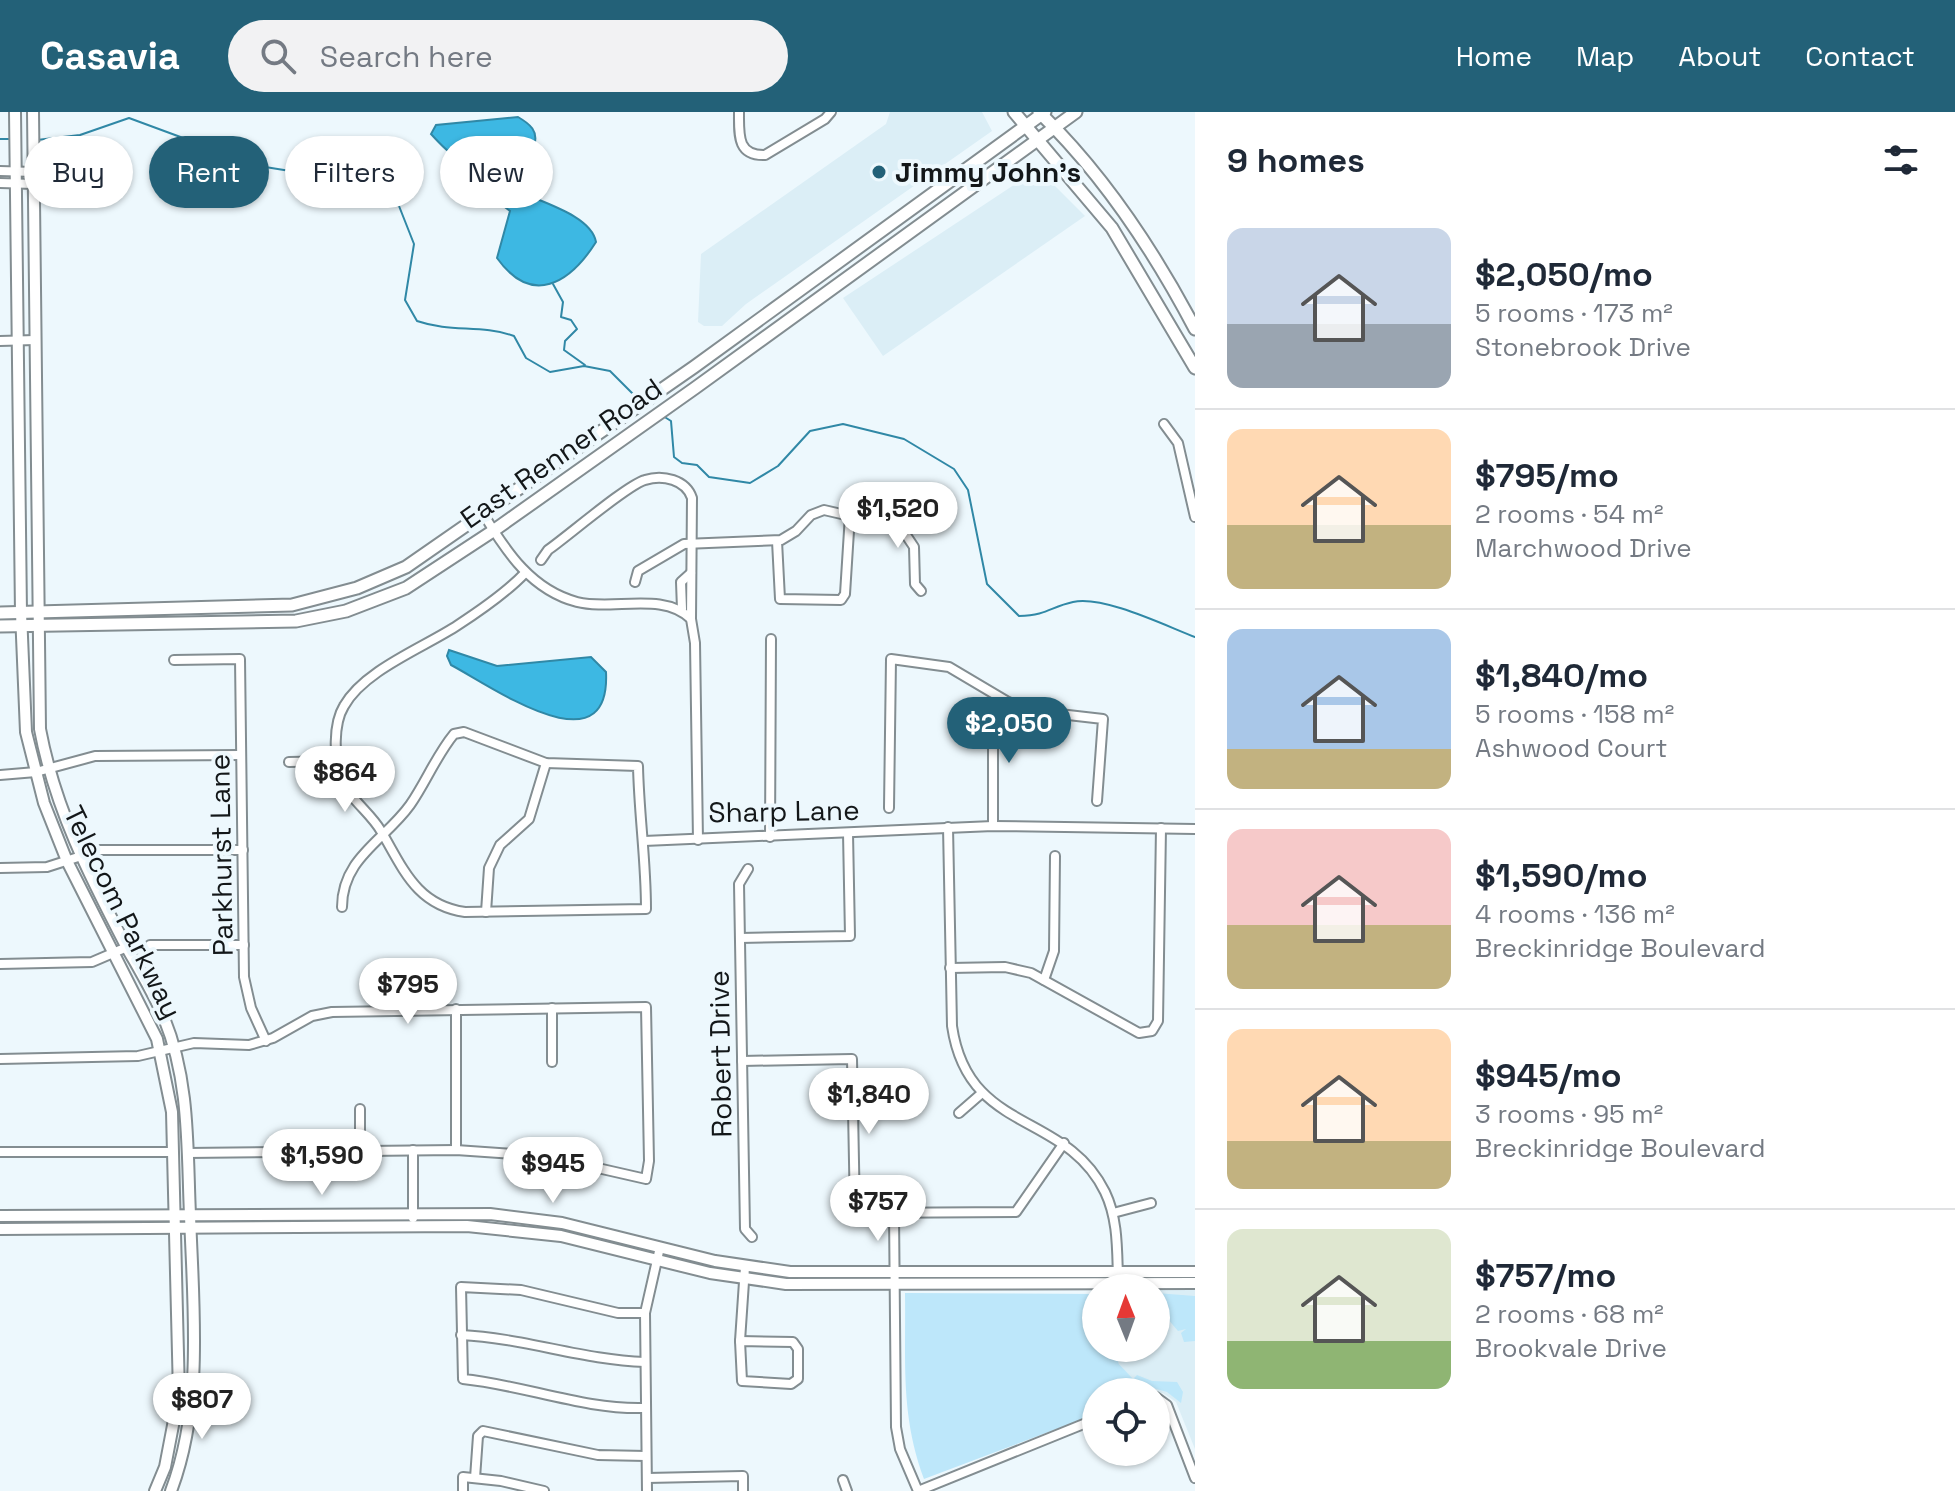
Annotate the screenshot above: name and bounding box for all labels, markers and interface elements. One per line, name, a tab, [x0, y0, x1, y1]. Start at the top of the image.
search box	[228, 20, 788, 92]
text: Casavia	[40, 32, 180, 80]
icon: search	[256, 34, 300, 78]
text: Search here	[320, 37, 493, 76]
text: Home	[1456, 38, 1532, 74]
text: Map	[1576, 38, 1634, 74]
text: About	[1678, 38, 1761, 74]
text: Contact	[1805, 38, 1915, 74]
chip: Buy	[24, 136, 133, 208]
chip: Rent	[149, 136, 269, 208]
chip: Filters	[285, 136, 424, 208]
chip: New	[440, 136, 553, 208]
icon: filters	[1879, 138, 1923, 182]
text: 9 homes	[1227, 139, 1365, 182]
place label: Jimmy John's	[895, 154, 1081, 190]
marker: Jimmy John's	[870, 163, 888, 181]
text: $2,050/mo	[1475, 253, 1653, 296]
icon: home	[1291, 260, 1387, 356]
text: 5 rooms · 173 m²	[1475, 296, 1673, 330]
text: Stonebrook Drive	[1475, 330, 1691, 364]
street label: East Renner Road	[453, 370, 669, 536]
text: $795/mo	[1475, 454, 1619, 497]
icon: home	[1291, 461, 1387, 557]
pin: $1,520	[833, 482, 963, 550]
text: $1,520	[857, 491, 939, 525]
text: 2 rooms · 54 m²	[1475, 497, 1664, 531]
text: Marchwood Drive	[1475, 531, 1692, 565]
text: $1,840/mo	[1475, 654, 1648, 697]
icon: home	[1291, 661, 1387, 757]
pin: $2,050	[944, 697, 1074, 765]
text: 5 rooms · 158 m²	[1475, 697, 1674, 731]
text: $2,050	[965, 706, 1053, 740]
text: Ashwood Court	[1475, 731, 1667, 765]
pin: $864	[298, 746, 392, 814]
street label: Parkhurst Lane	[201, 754, 241, 956]
text: $864	[313, 755, 377, 789]
street label: Sharp Lane	[708, 792, 860, 830]
street label: Telecom Parkway	[56, 800, 190, 1024]
text: $1,590/mo	[1475, 854, 1647, 897]
icon: home	[1291, 861, 1387, 957]
text: 4 rooms · 136 m²	[1475, 897, 1675, 931]
text: Breckinridge Boulevard	[1475, 931, 1765, 965]
pin: $795	[361, 958, 455, 1026]
text: $795	[377, 967, 439, 1001]
street label: Robert Drive	[701, 970, 739, 1138]
text: $945/mo	[1475, 1054, 1622, 1097]
icon: home	[1291, 1061, 1387, 1157]
pin: $1,840	[804, 1068, 934, 1136]
text: $1,840	[827, 1077, 911, 1111]
text: 3 rooms · 95 m²	[1475, 1097, 1663, 1131]
pin: $1,590	[257, 1129, 387, 1197]
text: Breckinridge Boulevard	[1475, 1131, 1765, 1165]
pin: $945	[506, 1137, 600, 1205]
text: $1,590	[280, 1138, 364, 1172]
text: $945	[521, 1146, 585, 1180]
pin: $757	[831, 1175, 925, 1243]
text: $757	[848, 1184, 908, 1218]
text: $757/mo	[1475, 1254, 1616, 1297]
icon: home	[1291, 1261, 1387, 1357]
north arrow	[1082, 1274, 1170, 1362]
map controls	[1082, 1274, 1170, 1466]
text: 2 rooms · 68 m²	[1475, 1297, 1664, 1331]
text: Brookvale Drive	[1475, 1331, 1667, 1365]
pin: $807	[155, 1373, 249, 1441]
button: locate	[1082, 1378, 1170, 1466]
text: $807	[171, 1382, 233, 1416]

